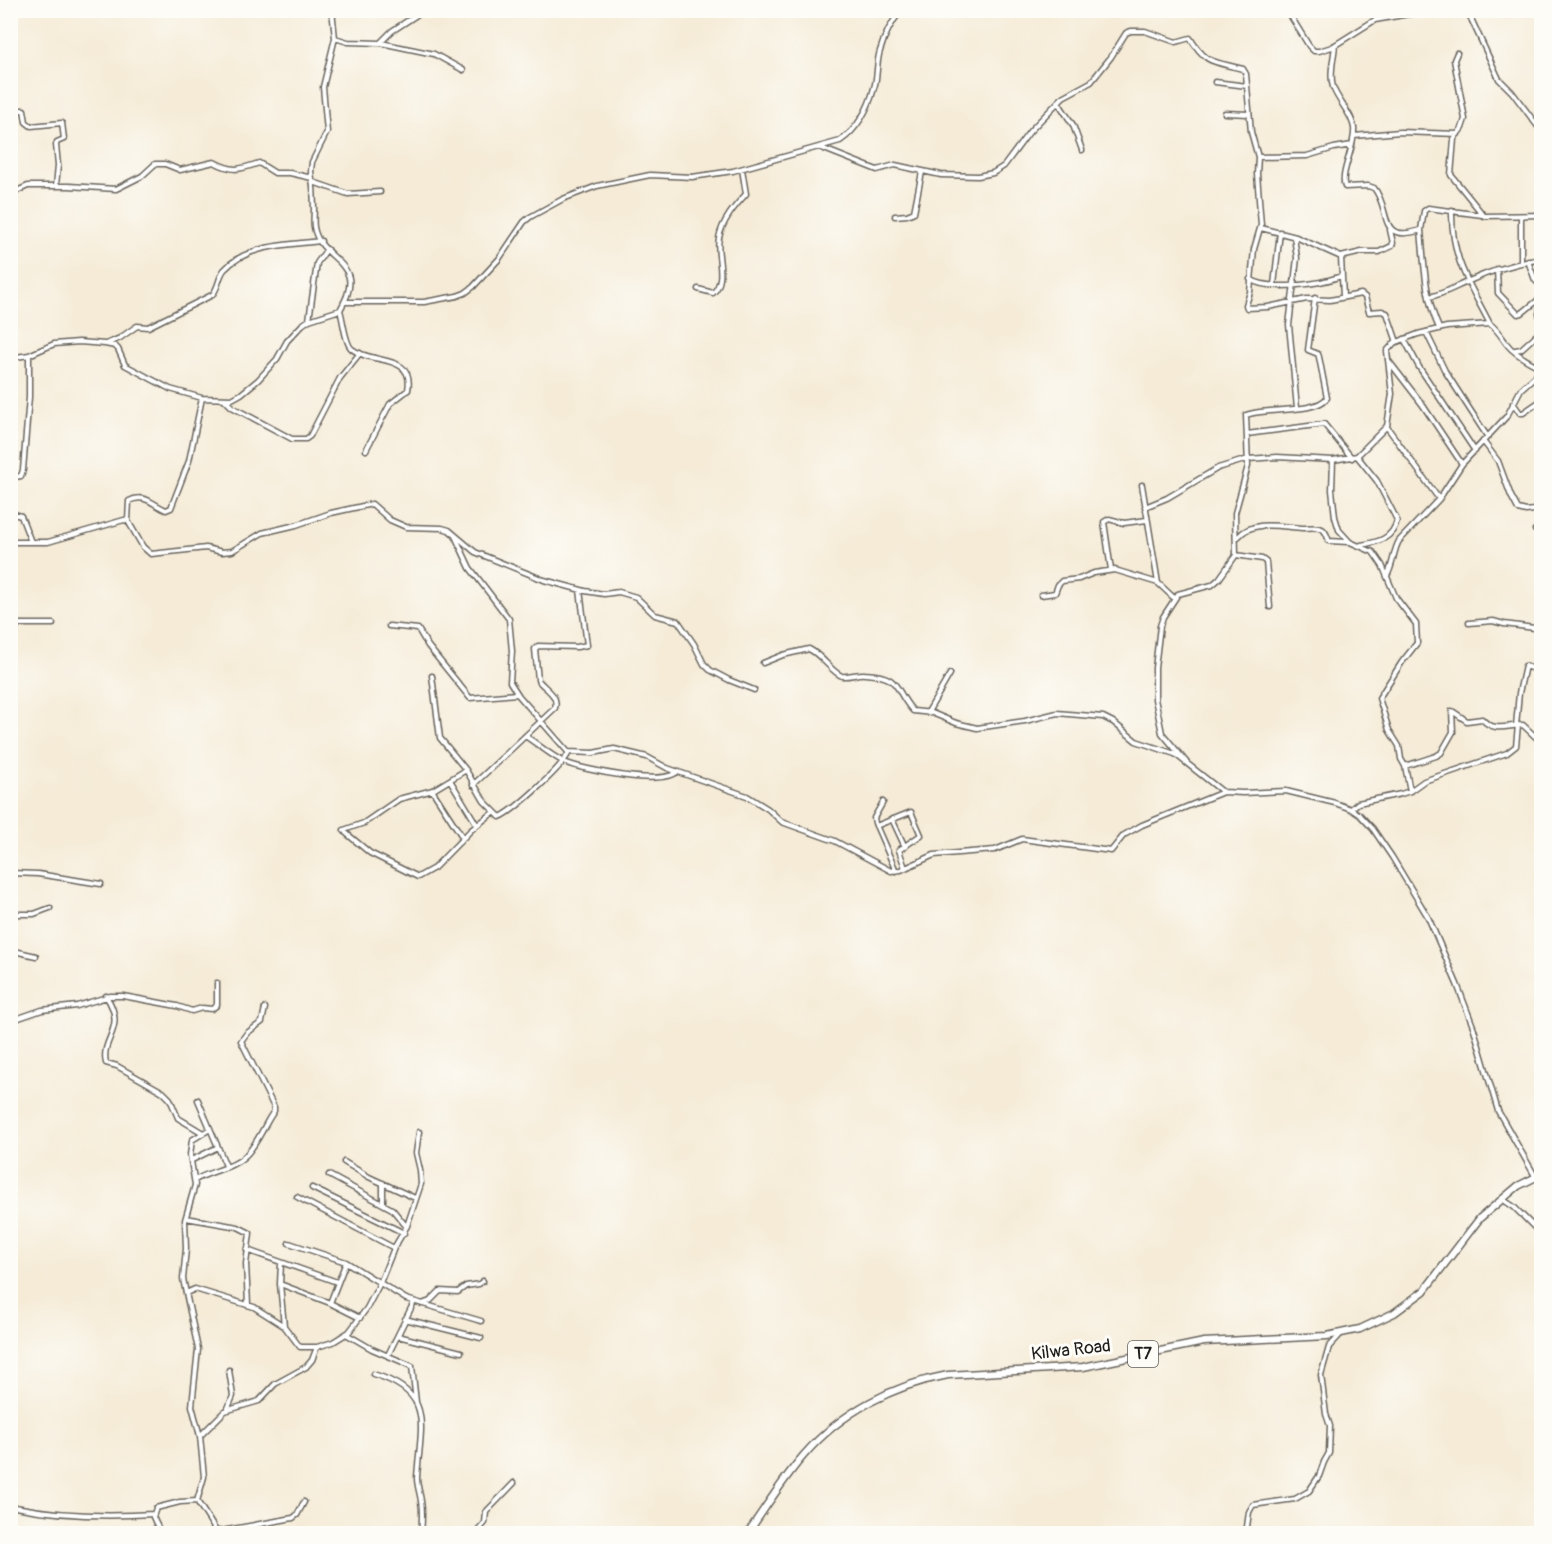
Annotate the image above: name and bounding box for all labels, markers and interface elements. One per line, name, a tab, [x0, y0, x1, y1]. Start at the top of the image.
street label: Kilwa Road	[1030, 1334, 1112, 1366]
road number: T7	[1128, 1341, 1158, 1367]

